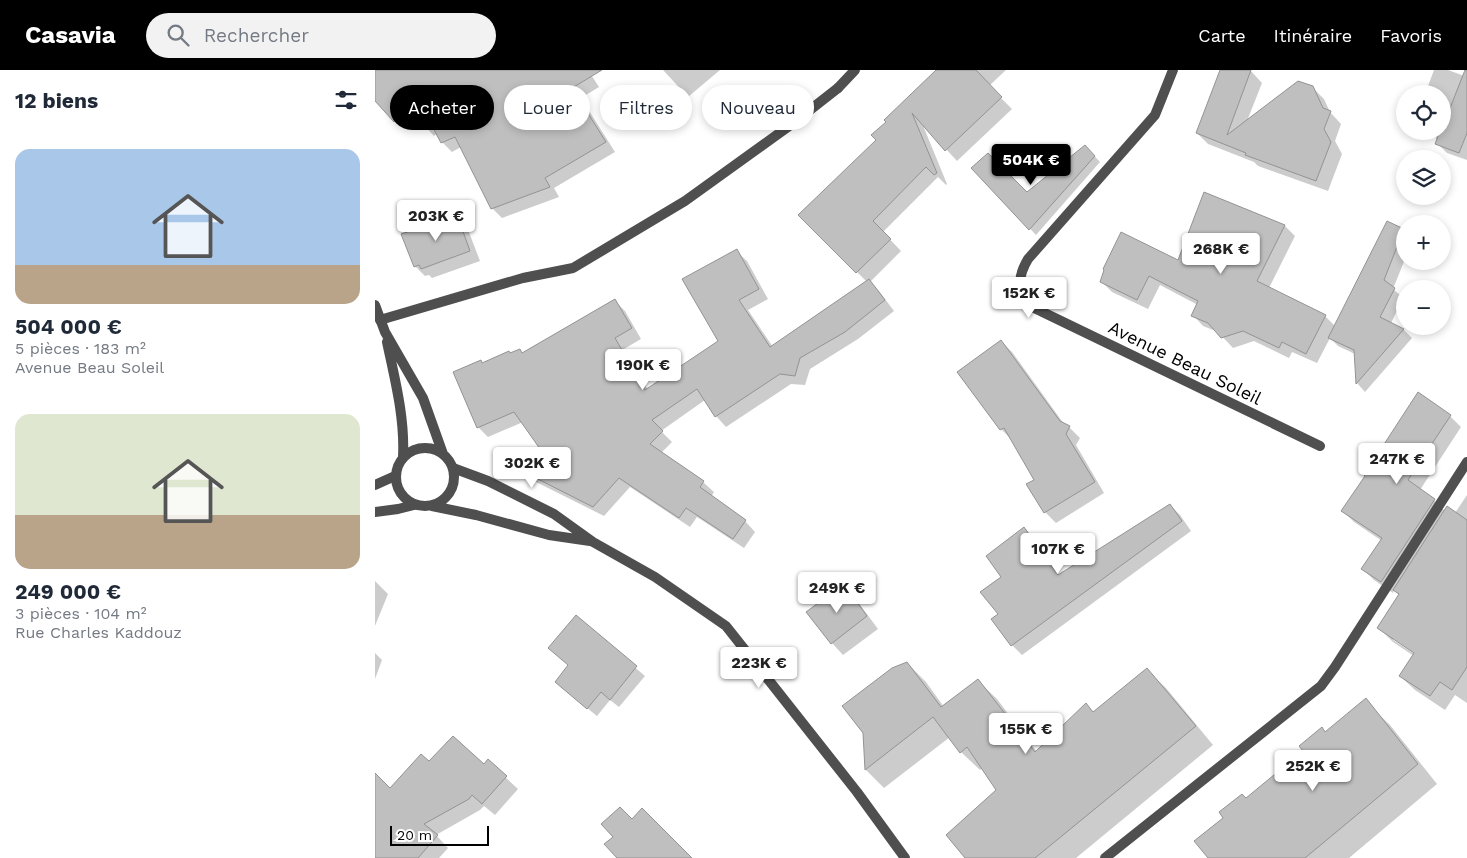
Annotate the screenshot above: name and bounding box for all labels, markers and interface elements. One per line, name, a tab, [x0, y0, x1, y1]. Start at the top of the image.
search box	[146, 13, 496, 58]
text: Casavia	[25, 21, 116, 49]
icon: search	[164, 21, 192, 49]
text: Rechercher	[204, 24, 309, 47]
text: Carte	[1198, 25, 1246, 46]
text: Itinéraire	[1274, 25, 1352, 46]
text: Favoris	[1380, 25, 1442, 46]
chip: Acheter	[390, 85, 494, 130]
chip: Louer	[504, 85, 590, 130]
chip: Filtres	[600, 85, 692, 130]
chip: Nouveau	[702, 85, 814, 130]
map controls	[1396, 85, 1451, 335]
button: locate	[1396, 85, 1451, 140]
icon: filters	[332, 86, 360, 114]
text: 12 biens	[15, 88, 98, 113]
pin: 504K €	[990, 144, 1072, 186]
text: 504K €	[1003, 150, 1059, 169]
button: layers	[1396, 150, 1451, 205]
icon: home	[143, 181, 233, 271]
pin: 203K €	[395, 200, 477, 242]
text: 203K €	[408, 206, 464, 225]
button: +	[1396, 215, 1451, 270]
pin: 268K €	[1180, 232, 1262, 275]
text: 268K €	[1193, 239, 1249, 258]
pin: 152K €	[988, 276, 1070, 319]
button: −	[1396, 280, 1451, 335]
text: 152K €	[1003, 283, 1055, 302]
text: 504 000 €	[15, 314, 122, 339]
street label: Avenue Beau Soleil	[1105, 316, 1266, 409]
text: 5 pièces · 183 m²	[15, 339, 146, 358]
pin: 190K €	[602, 348, 684, 391]
text: 190K €	[616, 355, 670, 374]
text: Avenue Beau Soleil	[15, 358, 164, 377]
pin: 247K €	[1356, 442, 1438, 485]
icon: home	[143, 446, 233, 536]
pin: 302K €	[491, 446, 573, 489]
text: 247K €	[1369, 449, 1425, 468]
text: 302K €	[504, 453, 560, 472]
pin: 107K €	[1017, 532, 1099, 575]
text: 107K €	[1031, 539, 1085, 558]
pin: 249K €	[796, 572, 878, 614]
text: 249K €	[809, 578, 865, 597]
text: 249 000 €	[15, 579, 121, 604]
text: 3 pièces · 104 m²	[15, 604, 147, 623]
text: Rue Charles Kaddouz	[15, 623, 182, 642]
pin: 223K €	[718, 646, 800, 689]
text: 223K €	[731, 653, 787, 672]
pin: 155K €	[985, 712, 1067, 755]
text: 155K €	[1000, 719, 1052, 738]
pin: 252K €	[1272, 750, 1354, 792]
text: 252K €	[1285, 756, 1341, 775]
scale bar	[390, 823, 489, 846]
text: 20 m	[397, 827, 432, 843]

